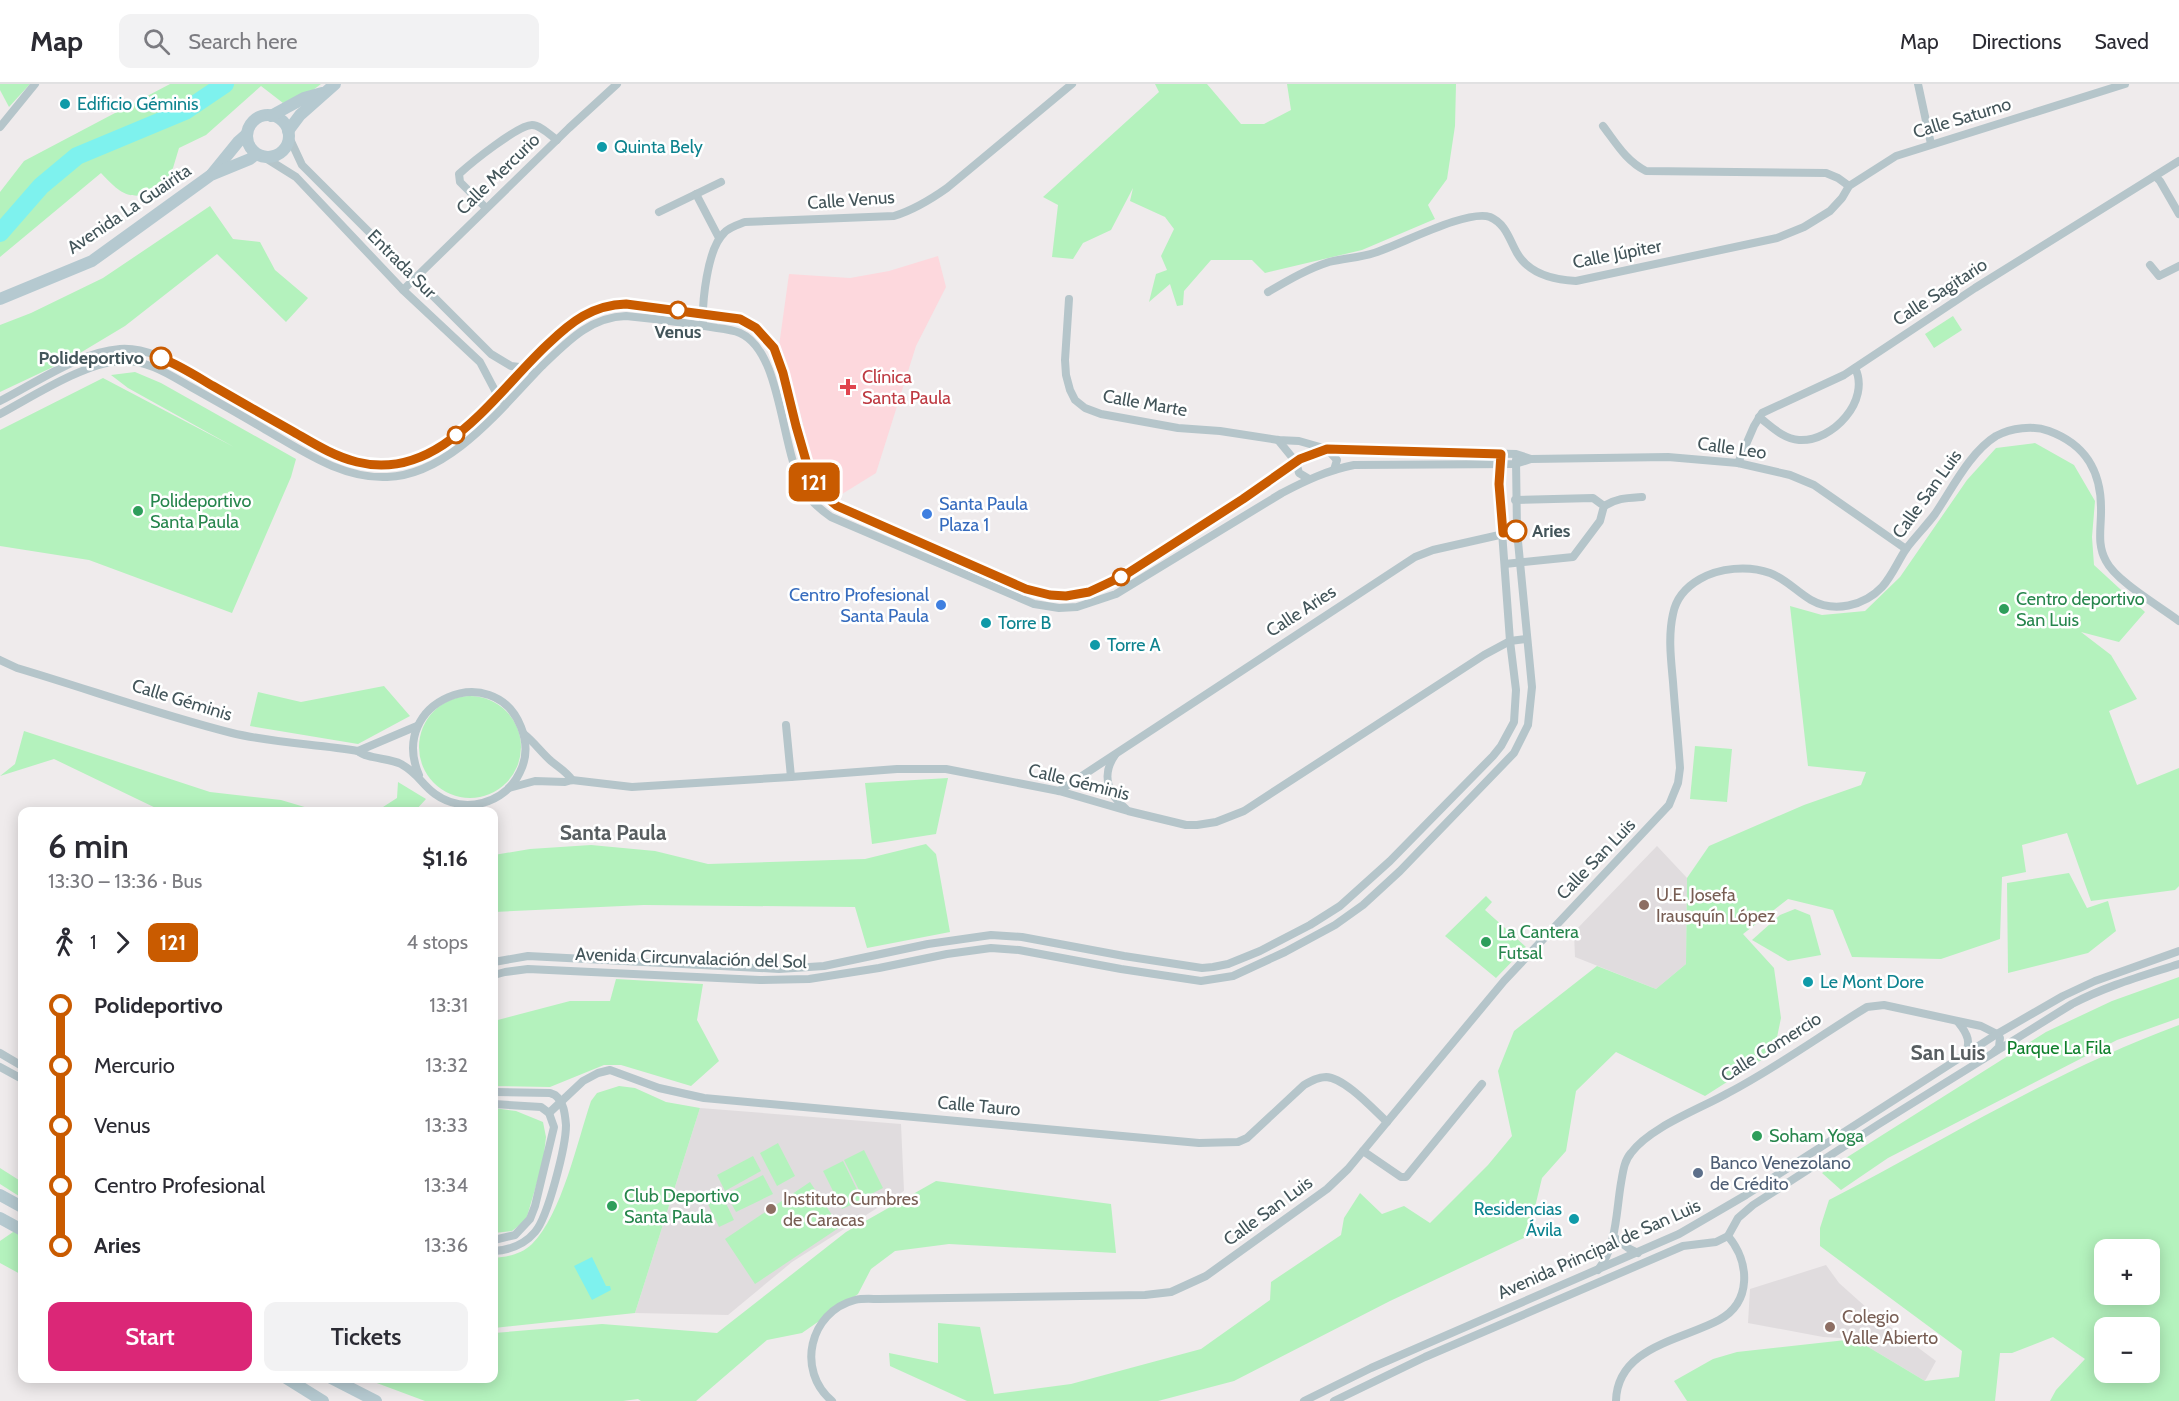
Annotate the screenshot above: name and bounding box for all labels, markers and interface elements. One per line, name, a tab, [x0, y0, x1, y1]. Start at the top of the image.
search box	[119, 14, 539, 68]
text: Map	[30, 24, 83, 58]
icon: search	[140, 25, 173, 58]
text: Search here	[188, 28, 297, 55]
text: Map	[1900, 29, 1939, 54]
text: Directions	[1972, 29, 2061, 54]
text: Saved	[2094, 29, 2149, 54]
place label: Edificio Géminis	[77, 93, 198, 115]
street label: Calle Saturno	[1910, 93, 2014, 143]
marker: Edificio Géminis	[58, 97, 72, 111]
street label: Calle Mercurio	[452, 129, 544, 219]
place label: Quinta Bely	[614, 136, 703, 158]
marker: Quinta Bely	[595, 140, 609, 154]
street label: Avenida La Guairita	[63, 159, 195, 259]
street label: Calle Venus	[807, 186, 895, 214]
street label: Entrada Sur	[363, 225, 441, 303]
street label: Calle Júpiter	[1571, 235, 1664, 273]
street label: Calle Sagitario	[1889, 253, 1991, 331]
marker: Venus	[669, 301, 687, 319]
place label: Venus	[655, 321, 702, 343]
place label: Polideportivo	[39, 347, 144, 369]
marker: Polideportivo	[150, 347, 172, 369]
place label: Clínica Santa Paula	[862, 366, 951, 409]
marker: Clínica Santa Paula	[839, 378, 857, 396]
street label: Calle Marte	[1101, 385, 1189, 421]
unlabelled marker	[447, 426, 465, 444]
street label: Calle Leo	[1696, 432, 1768, 464]
street label: Calle San Luis	[1887, 445, 1967, 543]
line badge: 121	[780, 462, 848, 502]
text: 121	[801, 470, 827, 495]
place label: Polideportivo Santa Paula	[150, 490, 251, 533]
place label: Santa Paula Plaza 1	[939, 493, 1028, 536]
marker: Polideportivo Santa Paula	[131, 504, 145, 518]
marker: Santa Paula Plaza 1	[920, 507, 934, 521]
marker: Aries	[1505, 520, 1527, 542]
place label: Aries	[1532, 520, 1571, 542]
unlabelled marker	[1112, 568, 1130, 586]
street label: Calle Aries	[1262, 580, 1340, 642]
place label: Centro Profesional Santa Paula	[789, 584, 930, 627]
place label: Centro deportivo San Luis	[2016, 588, 2145, 631]
marker: Centro Profesional Santa Paula	[934, 598, 948, 612]
marker: Centro deportivo San Luis	[1997, 602, 2011, 616]
place label: Torre B	[998, 612, 1051, 634]
marker: Torre B	[979, 616, 993, 630]
place label: Torre A	[1107, 634, 1161, 656]
marker: Torre A	[1088, 638, 1102, 652]
street label: Calle Géminis	[129, 674, 235, 726]
street label: Calle Géminis	[1026, 759, 1132, 805]
street label: Calle San Luis	[1552, 814, 1640, 904]
district label: Santa Paula	[560, 820, 667, 845]
text: 6 min	[48, 826, 129, 866]
text: $1.16	[422, 845, 468, 872]
text: 13:30 – 13:36 · Bus	[48, 869, 202, 893]
place label: U.E. Josefa Irausquín López	[1656, 884, 1776, 927]
marker: U.E. Josefa Irausquín López	[1637, 898, 1651, 912]
place label: La Cantera Futsal	[1498, 921, 1579, 964]
icon: walk	[48, 926, 81, 959]
icon: forward	[106, 926, 139, 959]
text: 1	[90, 930, 97, 954]
text: 121	[160, 930, 186, 955]
text: 4 stops	[407, 930, 468, 954]
marker: La Cantera Futsal	[1479, 935, 1493, 949]
street label: Avenida Circunvalación del Sol	[575, 943, 808, 973]
place label: Le Mont Dore	[1820, 971, 1924, 993]
marker: Le Mont Dore	[1801, 975, 1815, 989]
text: Polideportivo	[94, 992, 223, 1019]
text: 13:31	[429, 993, 468, 1017]
street label: Calle Comercio	[1717, 1007, 1825, 1087]
park label: Parque La Fila	[2007, 1037, 2112, 1059]
district label: San Luis	[1911, 1040, 1986, 1065]
text: Mercurio	[94, 1052, 175, 1079]
text: 13:32	[425, 1053, 468, 1077]
street label: Calle Tauro	[937, 1091, 1022, 1121]
text: Venus	[94, 1112, 150, 1139]
text: 13:33	[425, 1113, 468, 1137]
place label: Soham Yoga	[1769, 1125, 1864, 1147]
marker: Soham Yoga	[1750, 1129, 1764, 1143]
place label: Banco Venezolano de Crédito	[1710, 1152, 1851, 1195]
marker: Banco Venezolano de Crédito	[1691, 1166, 1705, 1180]
street label: Calle San Luis	[1219, 1171, 1317, 1251]
text: Centro Profesional	[94, 1172, 265, 1199]
text: 13:34	[424, 1173, 468, 1197]
place label: Club Deportivo Santa Paula	[624, 1185, 739, 1228]
place label: Instituto Cumbres de Caracas	[783, 1188, 918, 1231]
street label: Avenida Principal de San Luis	[1494, 1194, 1704, 1304]
place label: Residencias Ávila	[1474, 1198, 1562, 1241]
marker: Club Deportivo Santa Paula	[605, 1199, 619, 1213]
marker: Instituto Cumbres de Caracas	[764, 1202, 778, 1216]
marker: Residencias Ávila	[1567, 1212, 1581, 1226]
text: Aries	[94, 1232, 141, 1259]
text: 13:36	[424, 1233, 468, 1257]
map controls	[2094, 1239, 2160, 1383]
button: +	[2094, 1239, 2160, 1305]
button: Start	[48, 1302, 252, 1371]
button: Tickets	[264, 1302, 468, 1371]
place label: Colegio Valle Abierto	[1842, 1306, 1938, 1349]
button: −	[2094, 1317, 2160, 1383]
marker: Colegio Valle Abierto	[1823, 1320, 1837, 1334]

